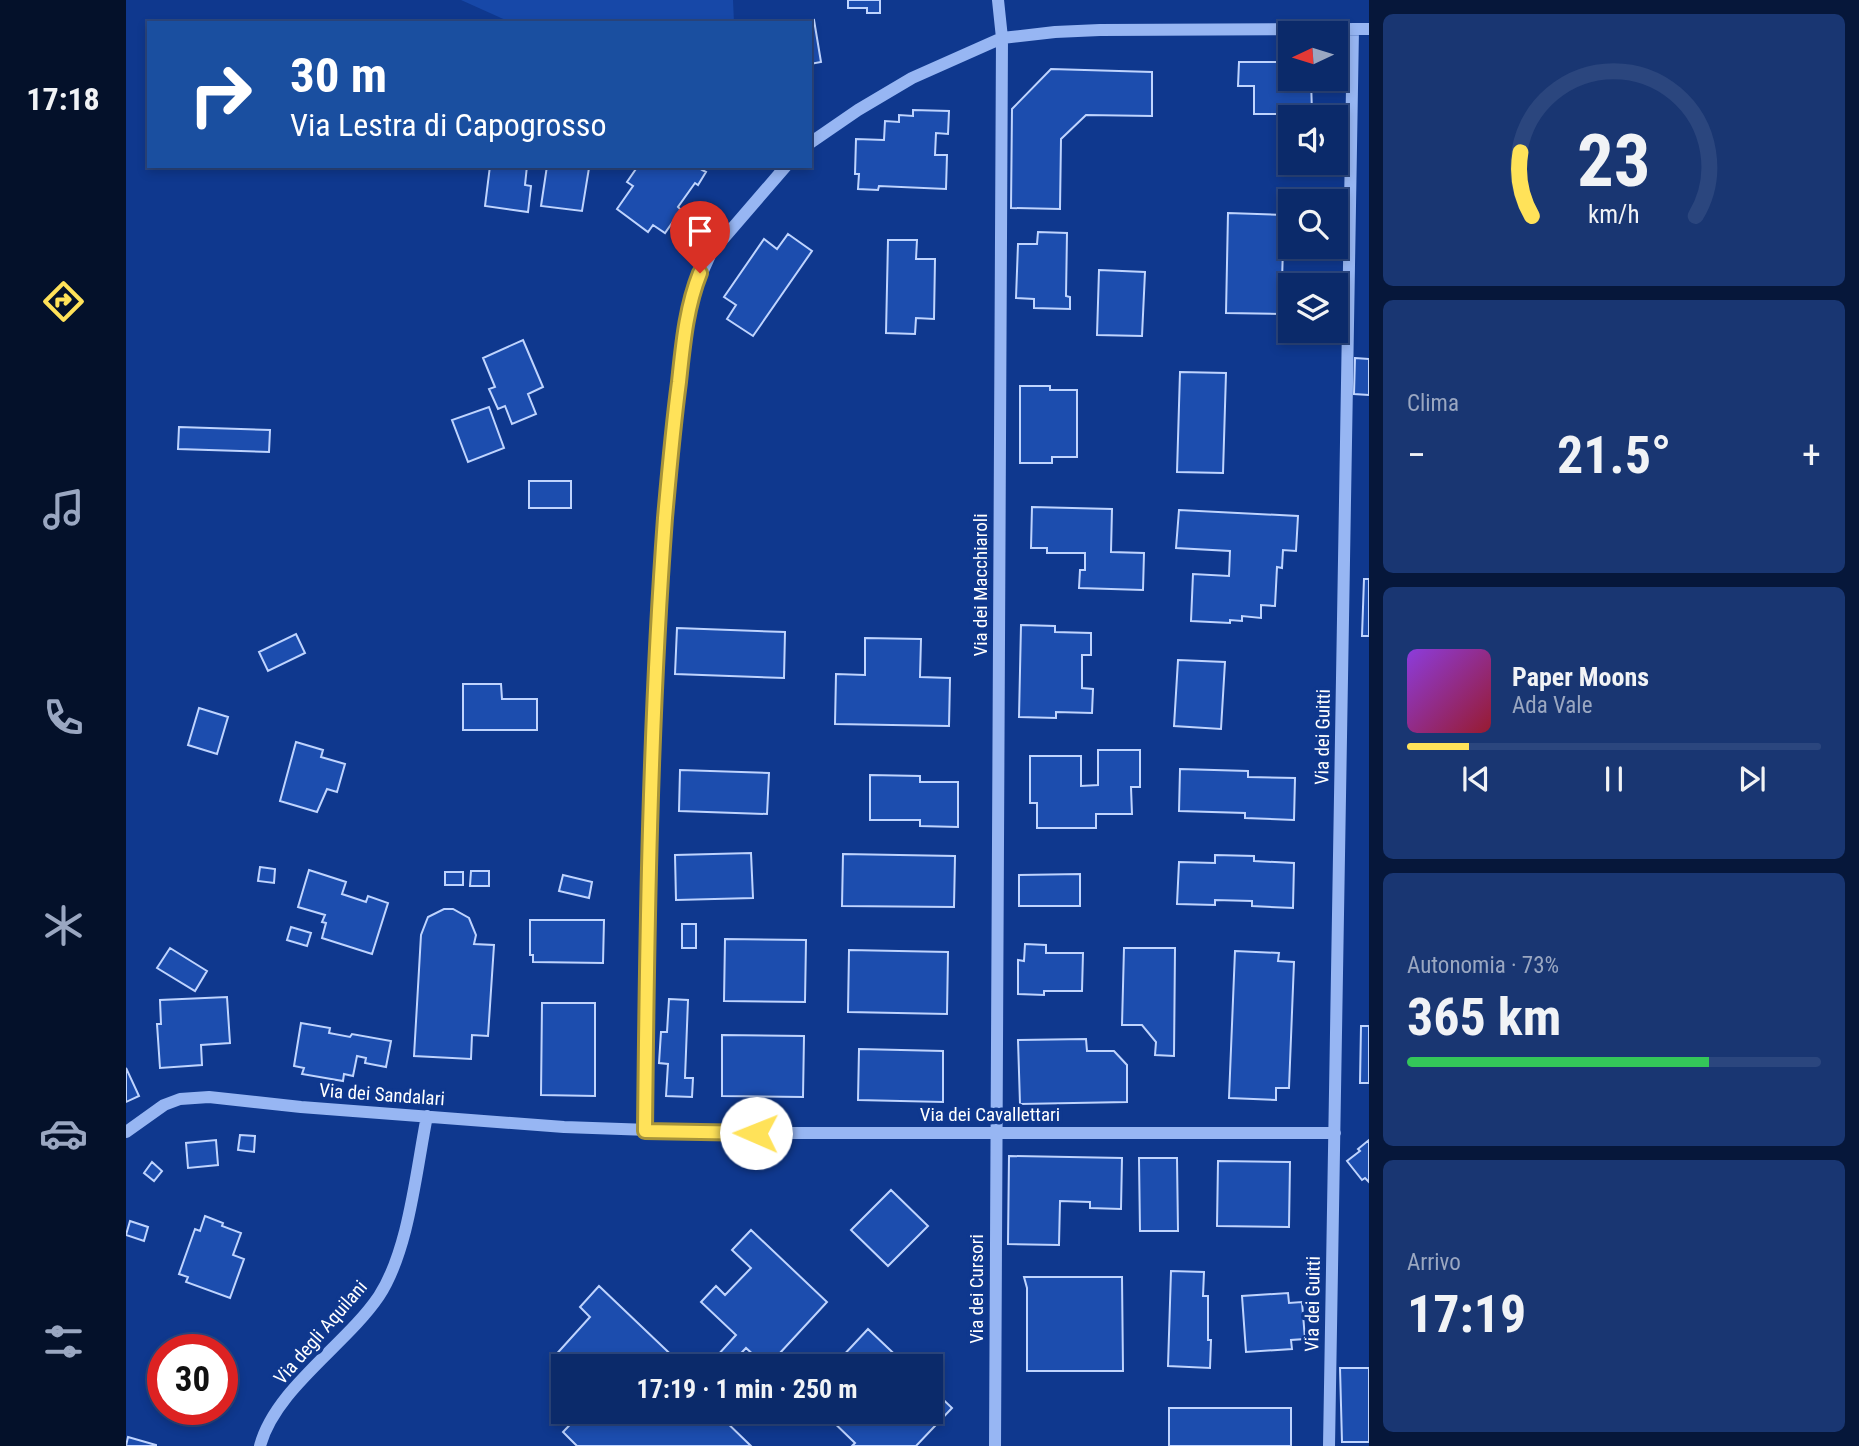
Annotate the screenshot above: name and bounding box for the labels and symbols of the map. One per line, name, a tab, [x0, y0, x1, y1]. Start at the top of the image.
north arrow	[1278, 21, 1348, 91]
pin	[670, 201, 730, 273]
street label: Via dei Macchiaroli	[969, 513, 992, 657]
street label: Via dei Guitti	[1310, 689, 1335, 785]
street label: Via dei Sandalari	[318, 1079, 446, 1110]
position arrow	[719, 1096, 793, 1170]
street label: Via dei Cavallettari	[920, 1103, 1060, 1126]
street label: Via dei Cursori	[965, 1234, 988, 1344]
street label: Via dei Guitti	[1300, 1256, 1325, 1352]
street label: Via degli Aquilani	[269, 1276, 372, 1389]
speed limit sign: 30	[147, 1334, 238, 1425]

